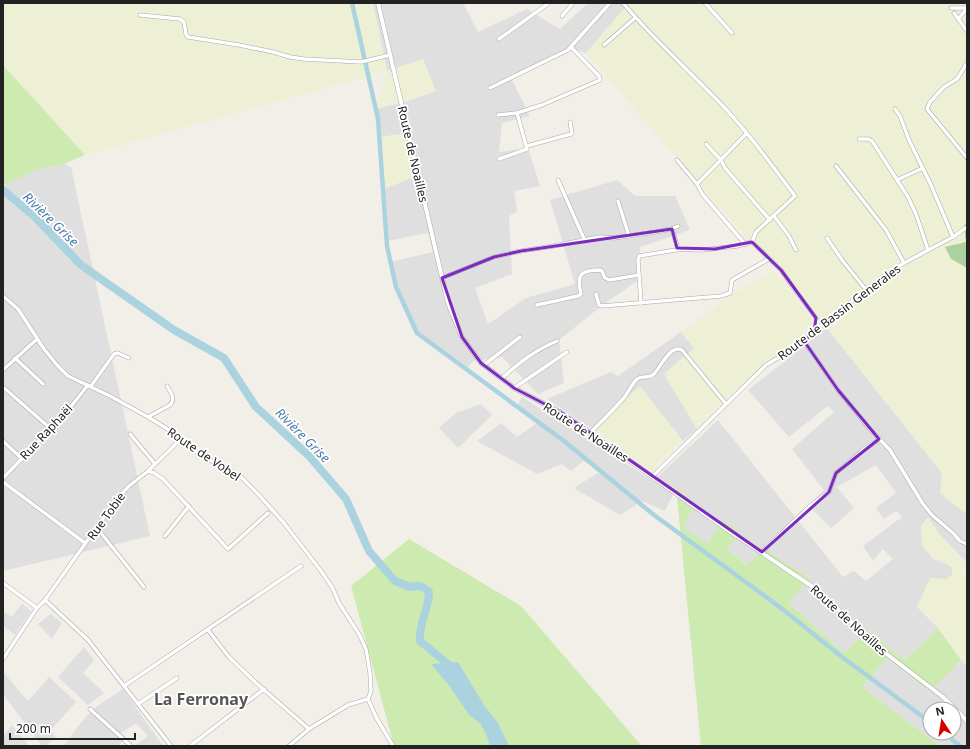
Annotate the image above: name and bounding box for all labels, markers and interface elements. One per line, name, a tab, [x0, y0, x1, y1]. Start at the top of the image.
street label: Route de Noailles	[394, 104, 432, 204]
water label: Rivière Grise	[19, 188, 83, 250]
street label: Route de Bassin Generales	[774, 260, 904, 364]
street label: Route de Noailles	[540, 398, 632, 466]
street label: Rue Raphaël	[16, 400, 76, 464]
water label: Rivière Grise	[272, 404, 335, 467]
street label: Route de Vobel	[164, 423, 244, 485]
street label: Rue Tobie	[83, 489, 129, 543]
street label: Route de Noailles	[807, 581, 891, 659]
district label: La Ferronay	[154, 688, 249, 710]
north arrow	[922, 701, 962, 741]
text: N	[934, 702, 946, 719]
scale bar	[10, 715, 135, 741]
text: 200 m	[16, 720, 51, 737]

